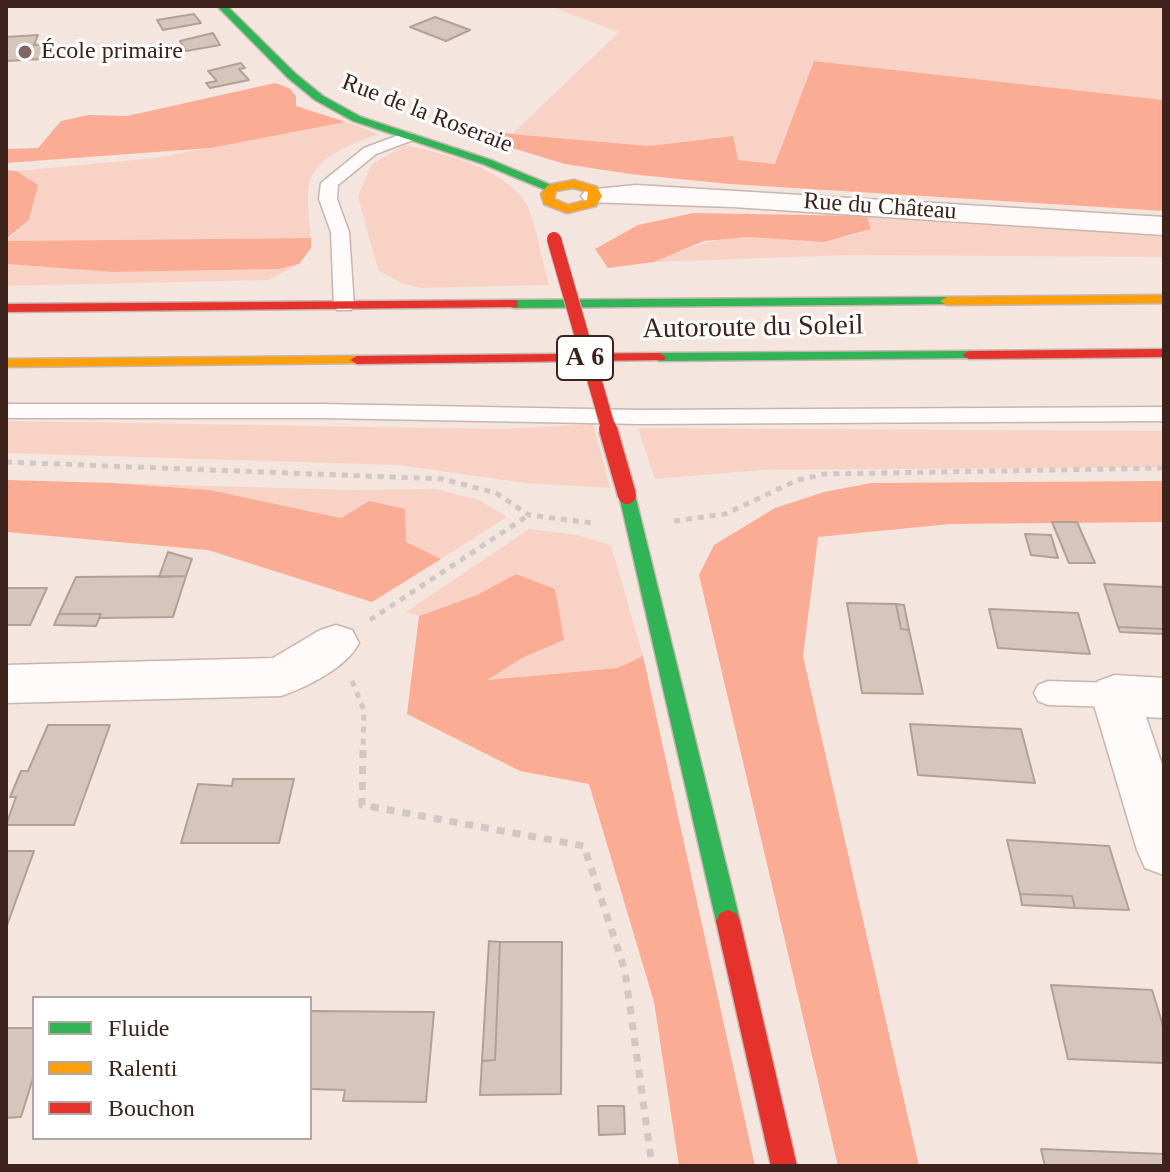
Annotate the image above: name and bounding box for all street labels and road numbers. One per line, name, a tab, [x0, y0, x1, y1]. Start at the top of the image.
street label: Rue de la Roseraie	[338, 68, 516, 160]
street label: Rue du Château	[803, 187, 957, 227]
street label: Autoroute du Soleil	[642, 309, 864, 347]
road number: A 6	[557, 336, 613, 380]

